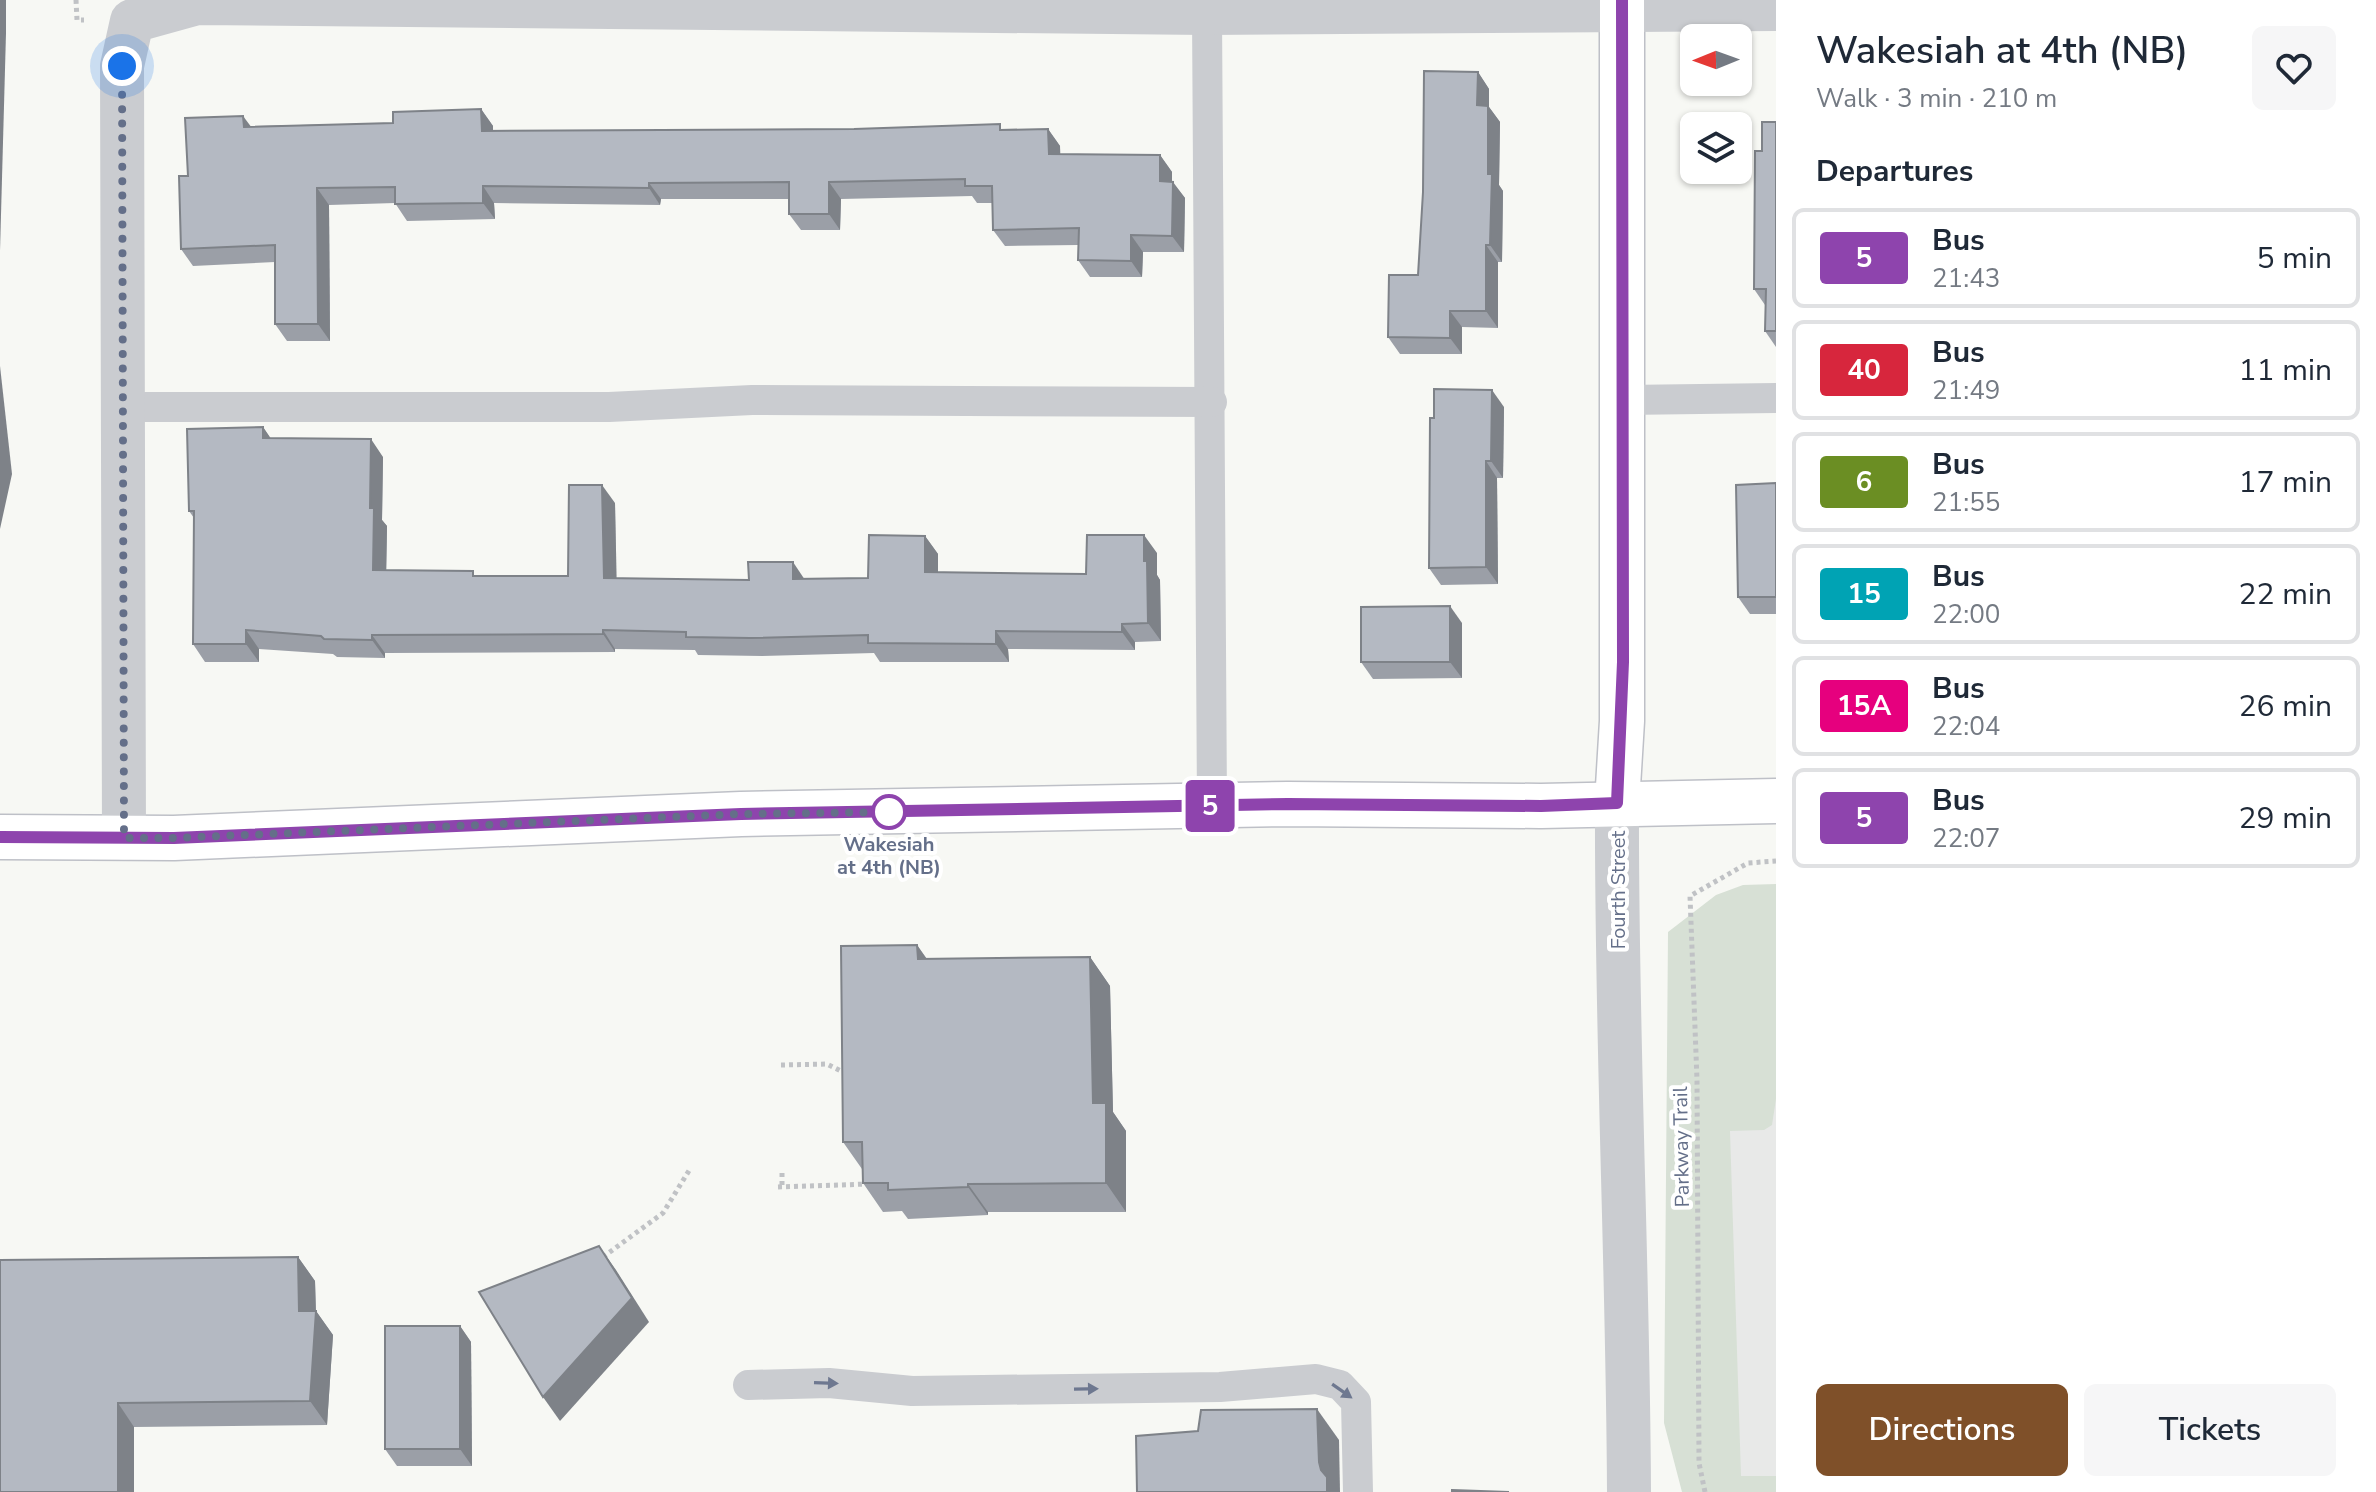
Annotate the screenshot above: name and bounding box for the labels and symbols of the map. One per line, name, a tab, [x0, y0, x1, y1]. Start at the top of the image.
north arrow	[1680, 24, 1752, 96]
your location	[102, 46, 142, 86]
line badge: 5	[1184, 780, 1236, 832]
marker: Wakesiah at 4th (NB)	[872, 795, 906, 829]
street label: Fourth Street	[1605, 830, 1632, 949]
place label: Wakesiah at 4th (NB)	[837, 831, 941, 881]
street label: Parkway Trail	[1667, 1086, 1696, 1208]
one-way arrow	[814, 1377, 839, 1390]
one-way arrow	[1074, 1383, 1099, 1395]
one-way arrow	[1331, 1383, 1353, 1399]

